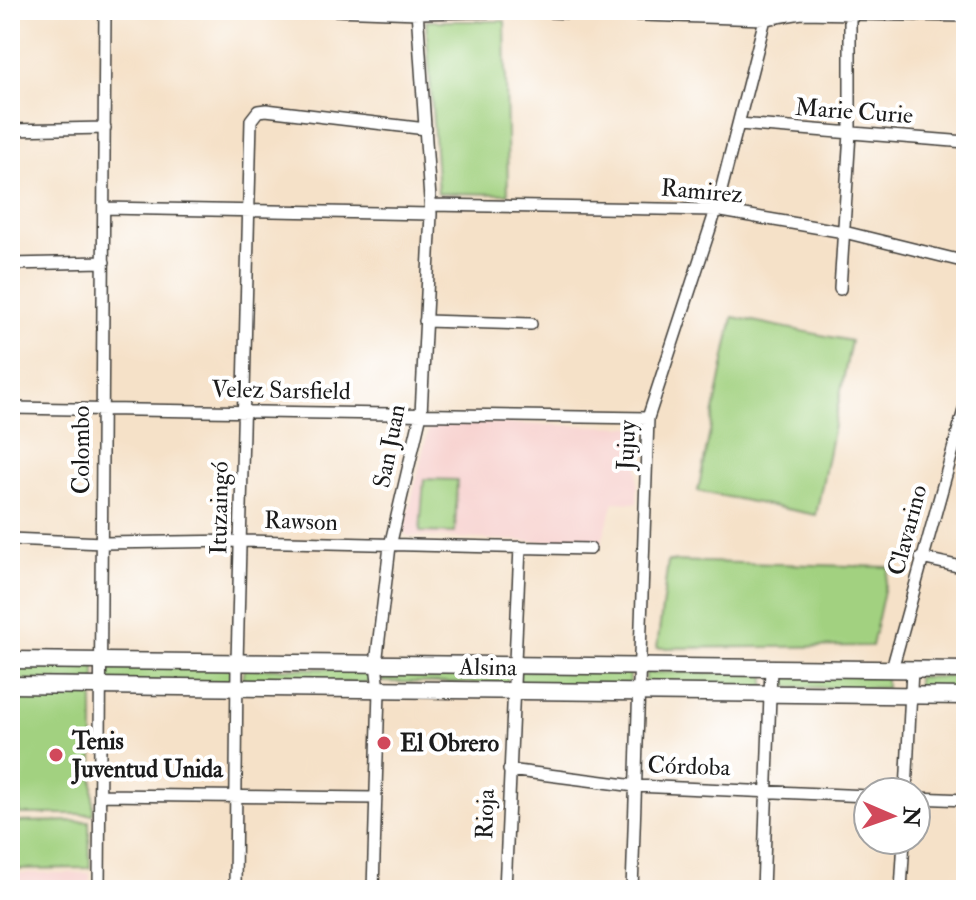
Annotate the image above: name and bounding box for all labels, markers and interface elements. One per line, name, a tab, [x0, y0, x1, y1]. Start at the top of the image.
street label: Marie Curie	[794, 92, 914, 131]
street label: Ramirez	[659, 172, 745, 211]
street label: Velez Sarsfield	[211, 374, 351, 407]
street label: San Juan	[366, 402, 413, 491]
street label: Colombo	[66, 406, 97, 494]
street label: Jujuy	[610, 419, 643, 472]
street label: Ituzaingó	[203, 461, 236, 555]
street label: Clavarino	[881, 481, 934, 579]
street label: Rawson	[264, 505, 338, 538]
street label: Alsina	[458, 651, 519, 684]
place label: Tenis Juventud Unida	[71, 726, 224, 785]
place label: El Obrero	[400, 728, 499, 759]
marker: El Obrero	[375, 734, 393, 752]
marker: Tenis Juventud Unida	[47, 746, 65, 764]
street label: Córdoba	[647, 750, 732, 783]
north arrow	[852, 776, 932, 856]
street label: Rioja	[469, 787, 502, 840]
text: N	[897, 805, 925, 827]

